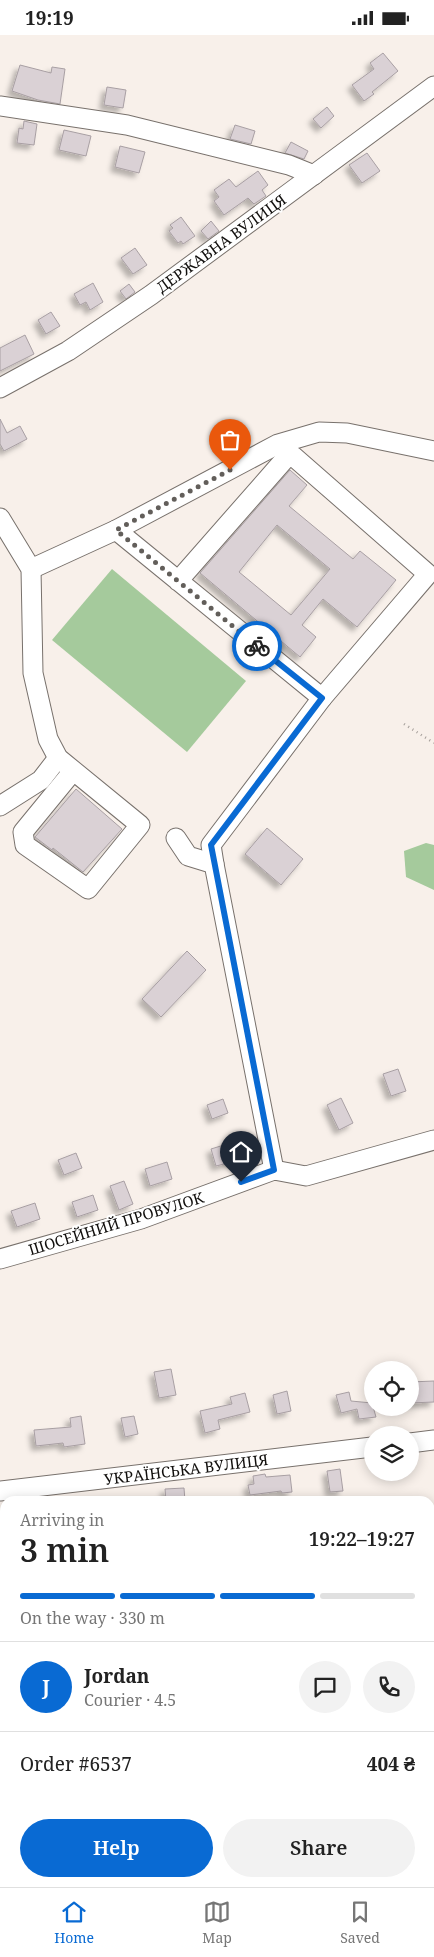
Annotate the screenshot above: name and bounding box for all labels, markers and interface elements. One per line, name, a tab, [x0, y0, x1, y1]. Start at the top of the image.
text: 19:19	[25, 5, 74, 31]
street label: ДЕРЖАВНА ВУЛИЦЯ	[152, 189, 290, 297]
pin	[209, 419, 251, 470]
icon: bag	[216, 426, 244, 454]
courier	[232, 621, 282, 671]
icon: bike	[243, 632, 271, 660]
pin	[220, 1131, 262, 1182]
icon: home	[227, 1138, 255, 1166]
street label: ШОСЕЙНИЙ ПРОВУЛОК	[26, 1187, 206, 1259]
map controls	[364, 1361, 419, 1481]
button: locate	[364, 1361, 419, 1416]
button: layers	[364, 1426, 419, 1481]
street label: УКРАЇНСЬКА ВУЛИЦЯ	[103, 1449, 269, 1489]
text: Arriving in	[20, 1509, 104, 1531]
text: 19:22–19:27	[309, 1526, 415, 1552]
text: 3 min	[20, 1528, 109, 1571]
text: On the way · 330 m	[20, 1607, 165, 1629]
button: chat	[299, 1661, 351, 1713]
button: phone	[363, 1661, 415, 1713]
text: Jordan	[84, 1663, 150, 1689]
text: J	[42, 1674, 50, 1700]
text: Courier · 4.5	[84, 1689, 176, 1711]
text: Order #6537	[20, 1751, 132, 1777]
text: 404 ₴	[367, 1751, 415, 1777]
button: Help	[20, 1819, 213, 1877]
button: Share	[223, 1819, 415, 1877]
tab: Home	[54, 1898, 94, 1947]
tab: Map	[202, 1898, 232, 1947]
tab: Saved	[340, 1898, 380, 1947]

